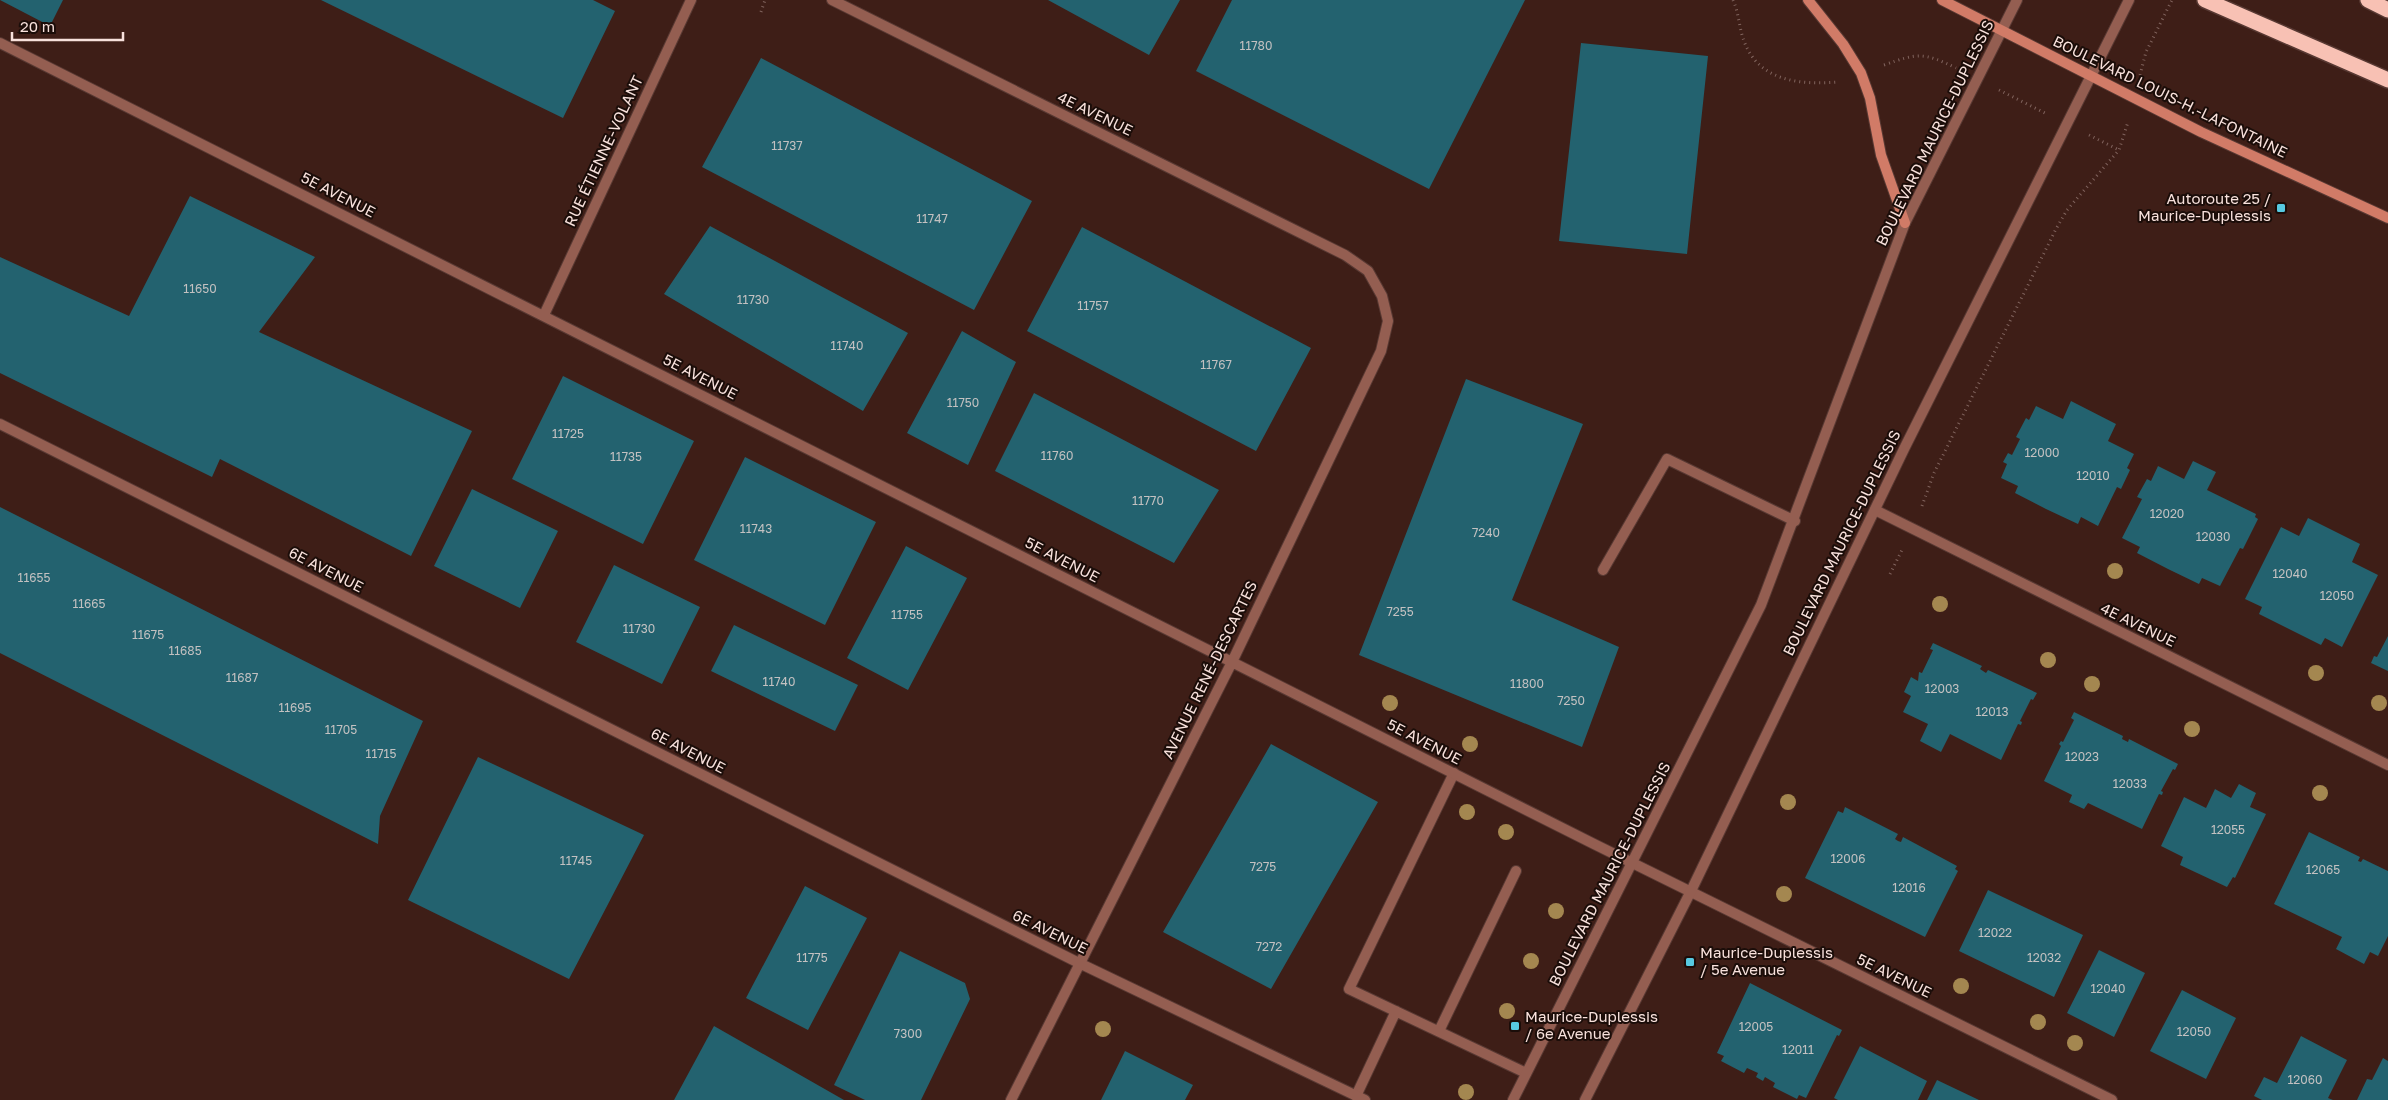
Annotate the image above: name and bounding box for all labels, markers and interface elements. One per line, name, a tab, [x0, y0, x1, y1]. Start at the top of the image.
scale bar	[12, 10, 124, 42]
text: 20 m	[20, 17, 55, 35]
street label: BOULEVARD MAURICE-DUPLESSIS	[1871, 17, 1997, 248]
street label: BOULEVARD LOUIS-H.-LAFONTAINE	[2050, 31, 2291, 161]
house number: 11780	[1240, 38, 1272, 53]
street label: RUE ÉTIENNE-VOLANT	[560, 72, 646, 229]
street label: 4E AVENUE	[1055, 87, 1136, 139]
house number: 11737	[771, 138, 803, 153]
street label: 5E AVENUE	[298, 168, 379, 221]
place label: Autoroute 25 / Maurice-Duplessis	[2138, 189, 2271, 224]
marker: Autoroute 25 / Maurice-Duplessis	[2275, 202, 2287, 214]
house number: 11747	[916, 211, 948, 226]
house number: 11650	[183, 281, 217, 296]
house number: 11730	[737, 292, 769, 307]
house number: 11757	[1077, 298, 1109, 313]
house number: 11740	[831, 338, 863, 353]
street label: 5E AVENUE	[660, 350, 741, 403]
house number: 11767	[1200, 357, 1232, 372]
house number: 11750	[947, 395, 979, 410]
house number: 11725	[552, 426, 584, 441]
street label: BOULEVARD MAURICE-DUPLESSIS	[1778, 427, 1904, 658]
house number: 12000	[2024, 445, 2060, 460]
house number: 11760	[1041, 448, 1073, 463]
house number: 11735	[610, 449, 642, 464]
house number: 12010	[2076, 468, 2110, 483]
house number: 11770	[1132, 493, 1164, 508]
house number: 12020	[2150, 506, 2184, 521]
house number: 11743	[740, 521, 772, 536]
house number: 7240	[1472, 525, 1500, 540]
house number: 12030	[2196, 529, 2230, 544]
street label: 5E AVENUE	[1022, 533, 1103, 586]
street label: 6E AVENUE	[286, 543, 367, 596]
house number: 12040	[2273, 566, 2307, 581]
house number: 11655	[18, 570, 50, 585]
street label: AVENUE RENÉ-DESCARTES	[1158, 578, 1260, 762]
house number: 12050	[2320, 588, 2354, 603]
house number: 11665	[72, 596, 106, 611]
street label: 4E AVENUE	[2098, 598, 2179, 650]
house number: 7255	[1386, 604, 1414, 619]
house number: 11755	[891, 607, 923, 622]
house number: 11730	[623, 621, 655, 636]
house number: 11675	[132, 627, 164, 642]
house number: 11685	[168, 643, 202, 658]
house number: 11687	[226, 670, 258, 685]
house number: 11740	[763, 674, 795, 689]
house number: 11800	[1510, 676, 1544, 691]
house number: 12003	[1925, 681, 1959, 696]
house number: 7250	[1557, 693, 1585, 708]
house number: 11695	[278, 700, 312, 715]
house number: 12013	[1975, 704, 2009, 719]
street label: 5E AVENUE	[1384, 715, 1465, 768]
house number: 11705	[325, 722, 357, 737]
street label: 6E AVENUE	[648, 724, 729, 777]
house number: 11715	[366, 746, 396, 761]
house number: 12023	[2065, 749, 2099, 764]
street label: BOULEVARD MAURICE-DUPLESSIS	[1545, 759, 1674, 989]
house number: 12033	[2113, 776, 2147, 791]
house number: 12055	[2211, 822, 2245, 837]
house number: 12006	[1831, 851, 1865, 866]
house number: 11745	[560, 853, 592, 868]
house number: 7275	[1250, 859, 1276, 874]
house number: 12065	[2306, 862, 2340, 877]
house number: 12016	[1892, 880, 1926, 895]
street label: 6E AVENUE	[1010, 905, 1091, 957]
house number: 12022	[1978, 925, 2012, 940]
house number: 7272	[1256, 939, 1282, 954]
place label: Maurice-Duplessis / 5e Avenue	[1700, 943, 1833, 978]
street label: 5E AVENUE	[1854, 949, 1935, 1001]
house number: 11775	[796, 950, 828, 965]
house number: 12032	[2027, 950, 2061, 965]
marker: Maurice-Duplessis / 5e Avenue	[1684, 956, 1696, 968]
house number: 12040	[2091, 981, 2125, 996]
place label: Maurice-Duplessis / 6e Avenue	[1525, 1007, 1658, 1042]
house number: 12005	[1739, 1019, 1773, 1034]
marker: Maurice-Duplessis / 6e Avenue	[1509, 1020, 1521, 1032]
house number: 12050	[2177, 1024, 2211, 1039]
house number: 7300	[894, 1026, 922, 1041]
house number: 12011	[1782, 1042, 1814, 1057]
house number: 12060	[2288, 1072, 2322, 1087]

